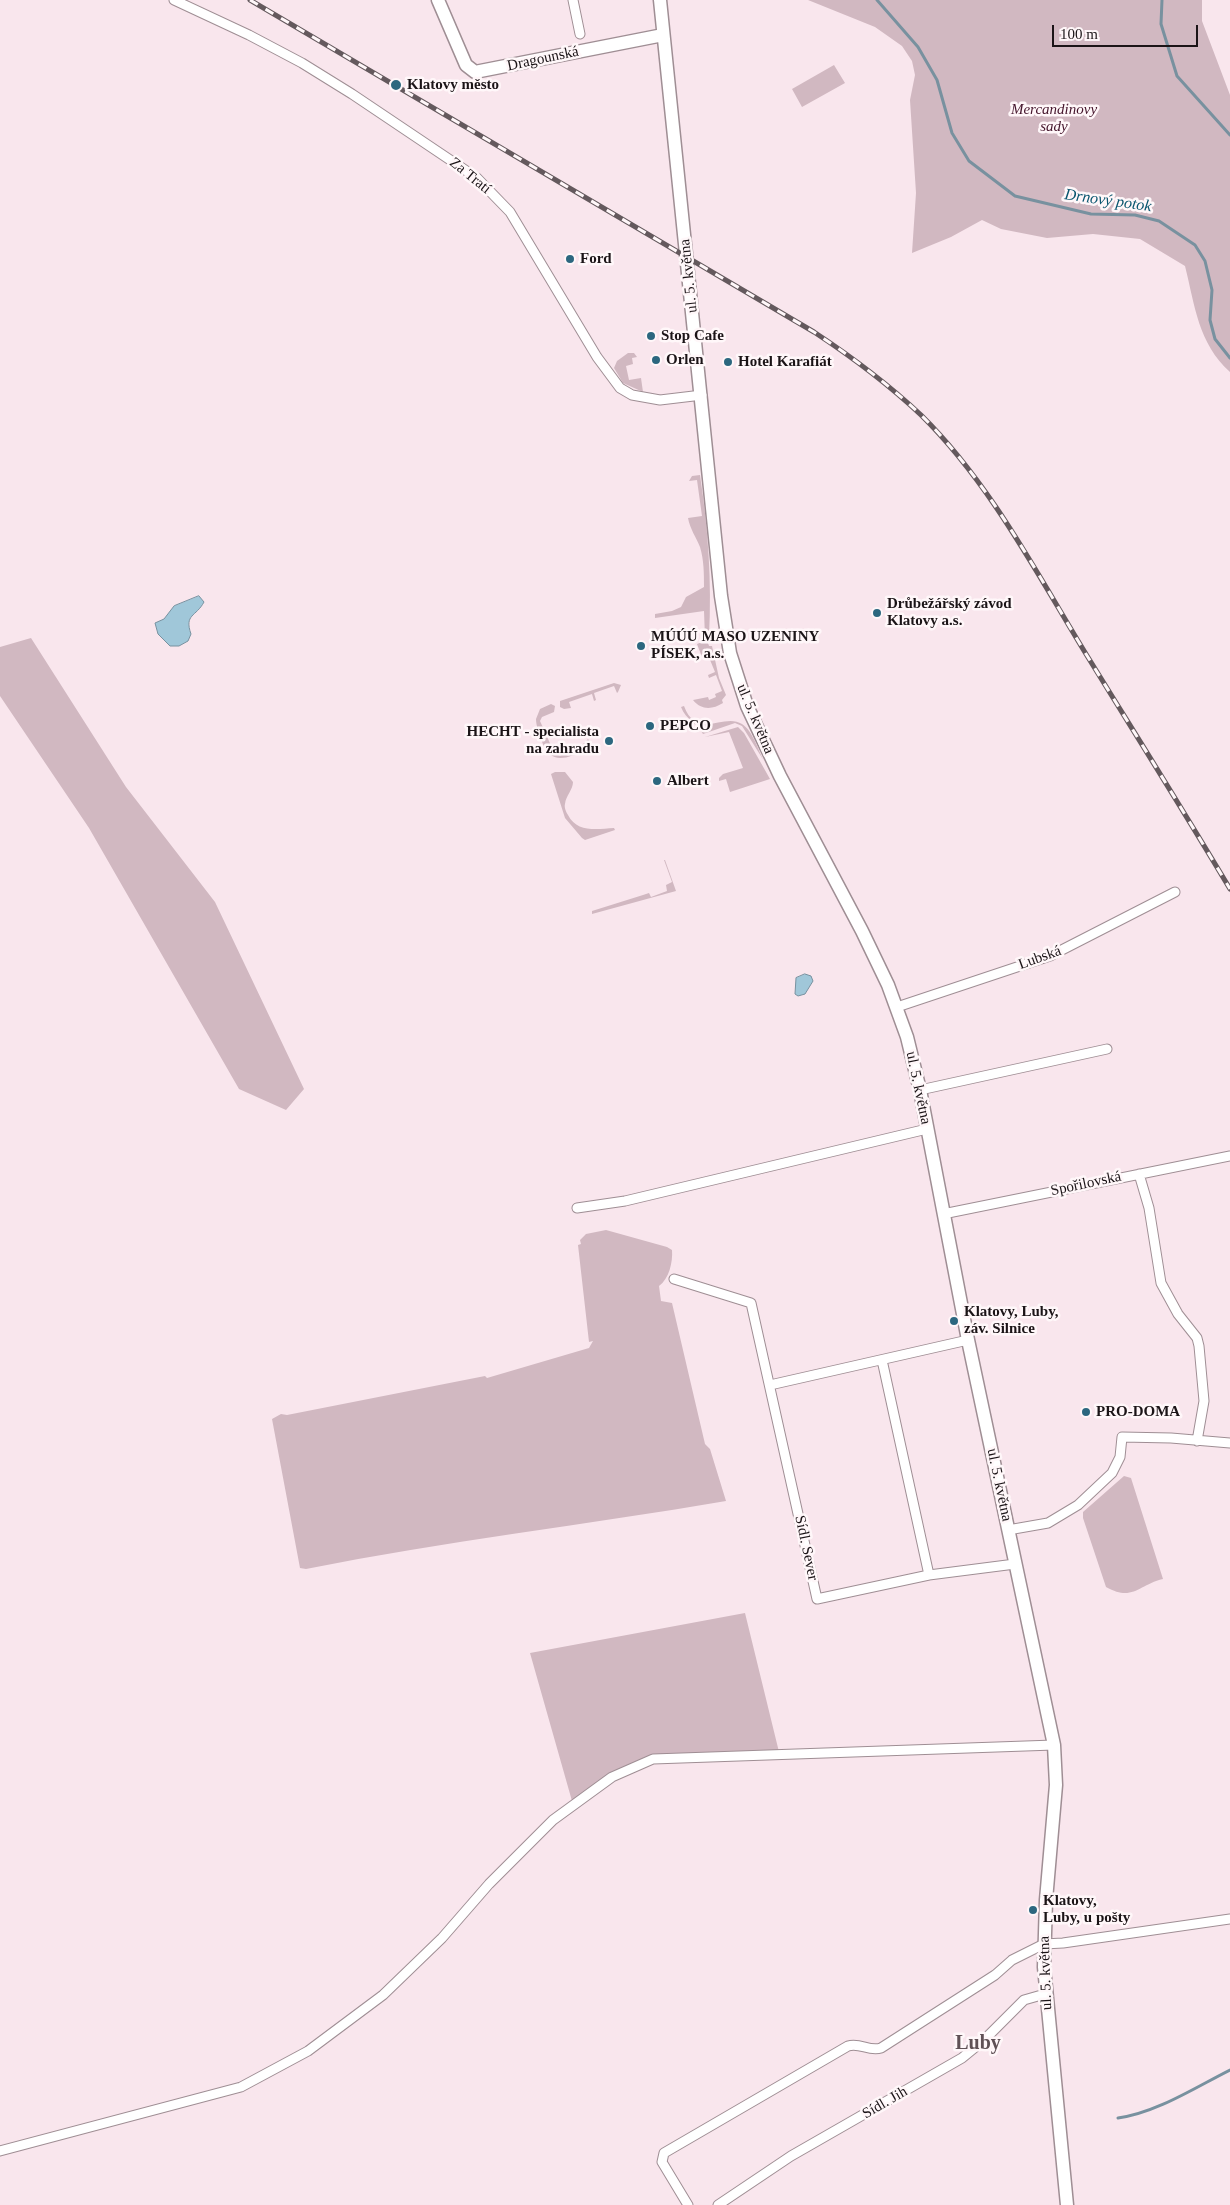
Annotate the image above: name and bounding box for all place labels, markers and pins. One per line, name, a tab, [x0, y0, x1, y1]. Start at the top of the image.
place label: Klatovy město	[407, 76, 499, 94]
marker: Klatovy město	[389, 78, 403, 92]
place label: Ford	[580, 250, 612, 268]
marker: Ford	[564, 253, 576, 265]
place label: Stop Cafe	[661, 327, 724, 345]
marker: Stop Cafe	[645, 330, 657, 342]
place label: Orlen	[666, 351, 703, 369]
place label: Hotel Karafiát	[738, 353, 832, 371]
marker: Orlen	[650, 354, 662, 366]
marker: Hotel Karafiát	[722, 356, 734, 368]
place label: Drůbežářský závod Klatovy a.s.	[887, 595, 1012, 630]
marker: Drůbežářský závod Klatovy a.s.	[871, 607, 883, 619]
place label: MÚÚÚ MASO UZENINY PÍSEK, a.s.	[651, 628, 819, 663]
marker: MÚÚÚ MASO UZENINY PÍSEK, a.s.	[635, 640, 647, 652]
place label: PEPCO	[660, 717, 711, 735]
marker: PEPCO	[644, 720, 656, 732]
place label: HECHT - specialista na zahradu	[466, 723, 599, 758]
marker: HECHT - specialista na zahradu	[603, 735, 615, 747]
place label: Albert	[667, 772, 709, 790]
marker: Albert	[651, 775, 663, 787]
place label: Klatovy, Luby, záv. Silnice	[964, 1303, 1059, 1338]
marker: Klatovy, Luby, záv. Silnice	[948, 1315, 960, 1327]
place label: PRO-DOMA	[1096, 1403, 1180, 1421]
marker: PRO-DOMA	[1080, 1406, 1092, 1418]
place label: Klatovy, Luby, u pošty	[1043, 1892, 1130, 1927]
marker: Klatovy, Luby, u pošty	[1027, 1904, 1039, 1916]

